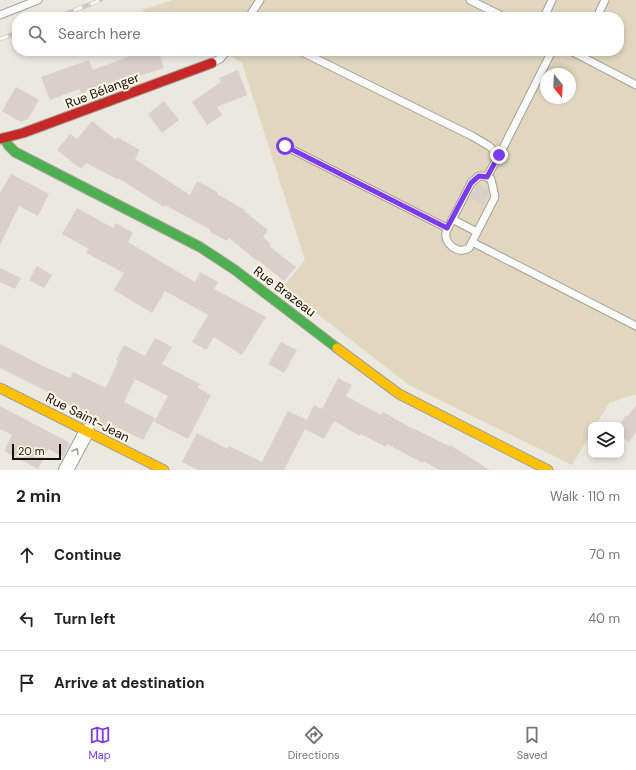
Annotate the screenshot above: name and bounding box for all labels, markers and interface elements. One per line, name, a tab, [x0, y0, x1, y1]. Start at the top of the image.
search box	[12, 12, 624, 56]
icon: search	[26, 23, 48, 45]
text: Search here	[58, 24, 141, 44]
north arrow	[540, 68, 576, 104]
street label: Rue Bélanger	[63, 69, 142, 112]
route start	[276, 137, 294, 155]
route end	[490, 146, 508, 164]
street label: Rue Brazeau	[250, 262, 319, 320]
street label: Rue Saint-Jean	[43, 389, 133, 446]
map controls	[588, 422, 624, 458]
button: layers	[588, 422, 624, 458]
scale bar	[12, 442, 61, 461]
text: 20 m	[18, 444, 44, 458]
one-way arrow	[72, 447, 79, 455]
text: 2 min	[16, 485, 61, 507]
text: Walk · 110 m	[550, 488, 620, 505]
icon: ahead	[16, 544, 38, 566]
text: Continue	[54, 545, 122, 565]
text: 70 m	[589, 546, 620, 563]
icon: left	[16, 608, 38, 630]
text: Turn left	[54, 609, 115, 629]
text: 40 m	[588, 610, 620, 627]
icon: arrive	[16, 672, 38, 694]
text: Arrive at destination	[54, 673, 205, 693]
tab: Map	[89, 724, 111, 762]
tab: Directions	[288, 724, 340, 762]
tab: Saved	[517, 724, 547, 762]

